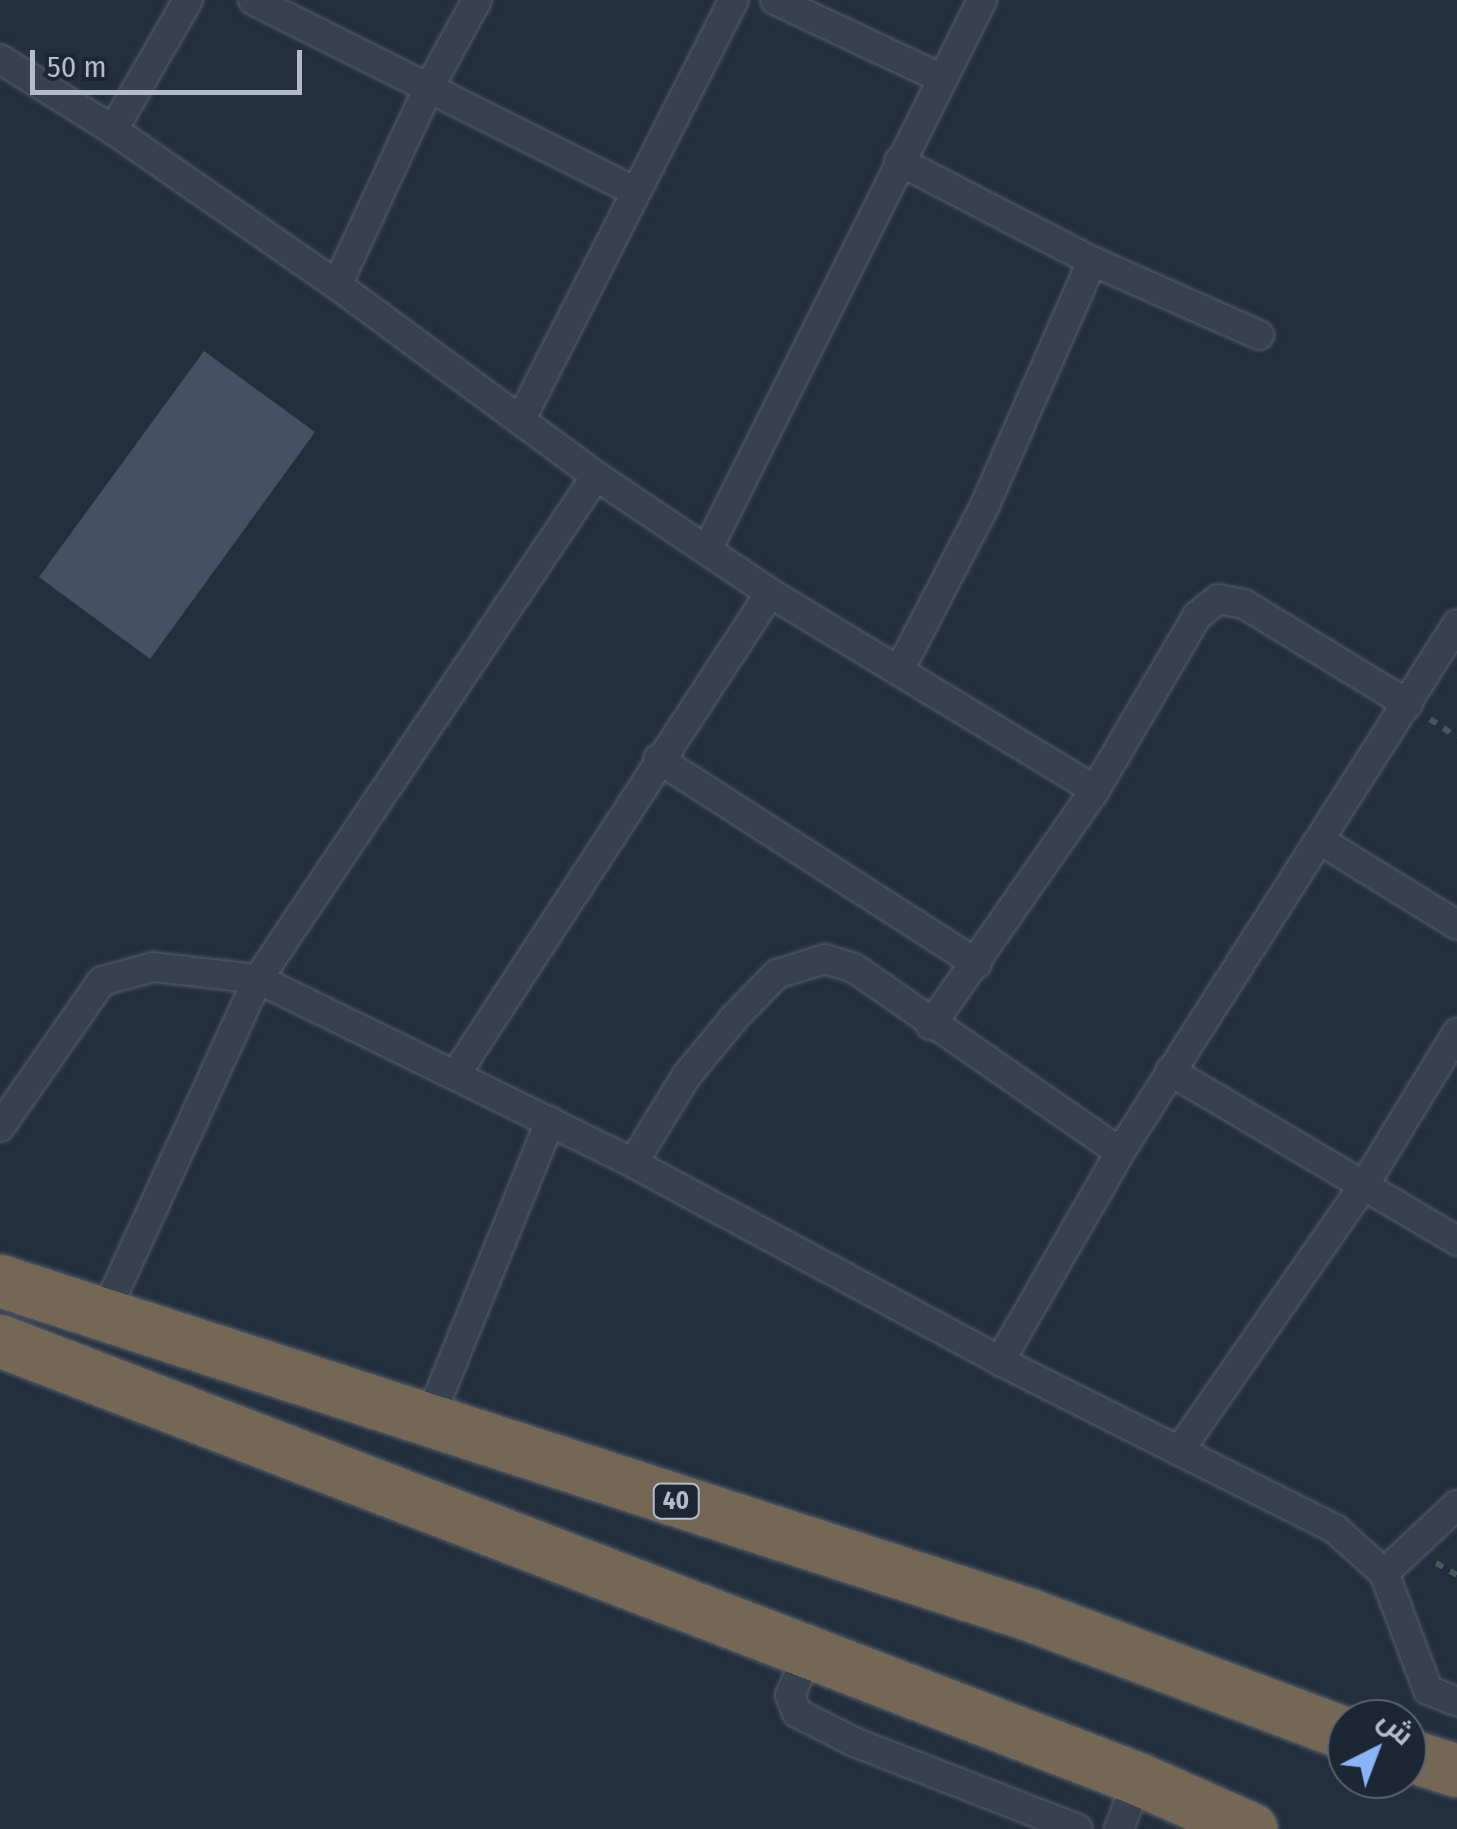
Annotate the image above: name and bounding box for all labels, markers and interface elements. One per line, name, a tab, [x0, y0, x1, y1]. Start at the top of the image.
scale bar	[35, 30, 308, 92]
text: 50 m	[47, 49, 107, 85]
road number: 40	[651, 1481, 701, 1521]
north arrow	[1327, 1699, 1427, 1799]
text: ش	[1372, 1704, 1420, 1752]

